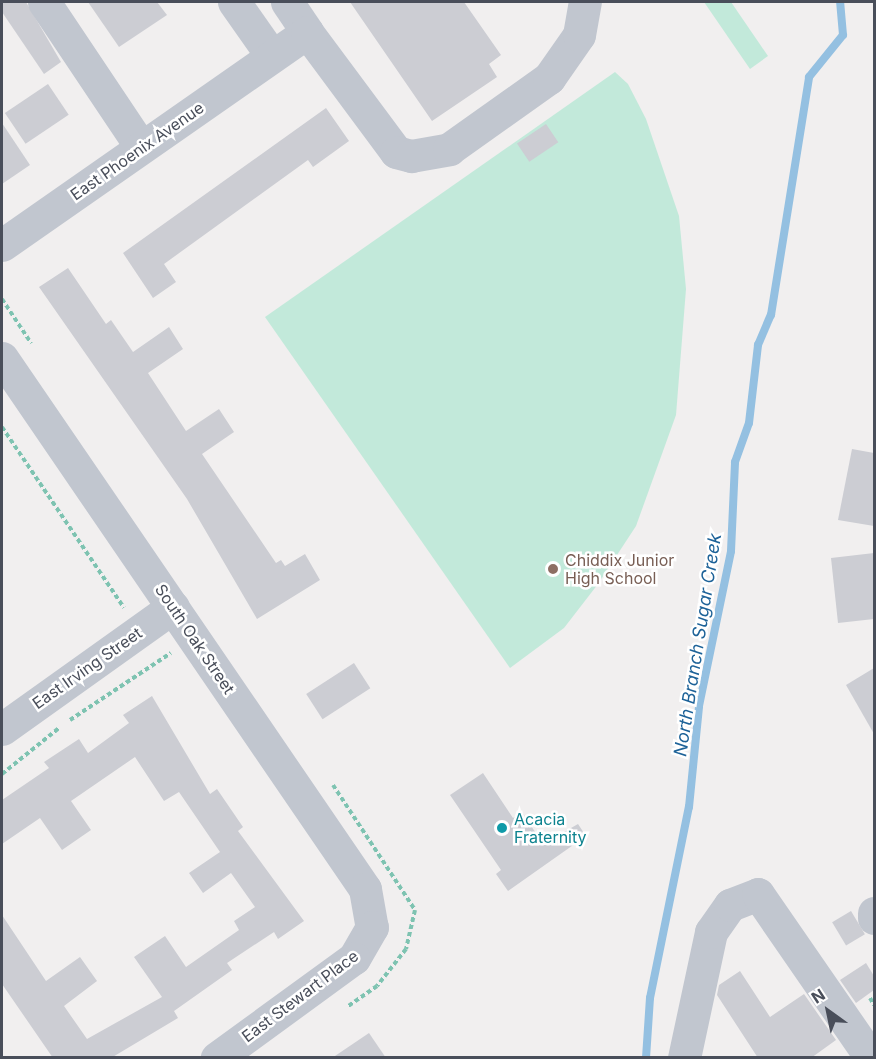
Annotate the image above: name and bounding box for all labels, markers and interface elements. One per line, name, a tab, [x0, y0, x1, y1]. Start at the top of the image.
street label: East Phoenix Avenue	[67, 98, 207, 204]
water label: North Branch Sugar Creek	[670, 532, 726, 758]
place label: Chiddix Junior High School	[565, 550, 674, 588]
marker: Chiddix Junior High School	[546, 562, 560, 576]
street label: South Oak Street	[151, 581, 239, 697]
street label: East Irving Street	[29, 623, 145, 713]
place label: Acacia Fraternity	[514, 809, 587, 847]
marker: Acacia Fraternity	[495, 821, 509, 835]
street label: East Stewart Place	[238, 946, 362, 1046]
north arrow	[798, 981, 858, 1041]
text: N	[808, 984, 829, 1008]

